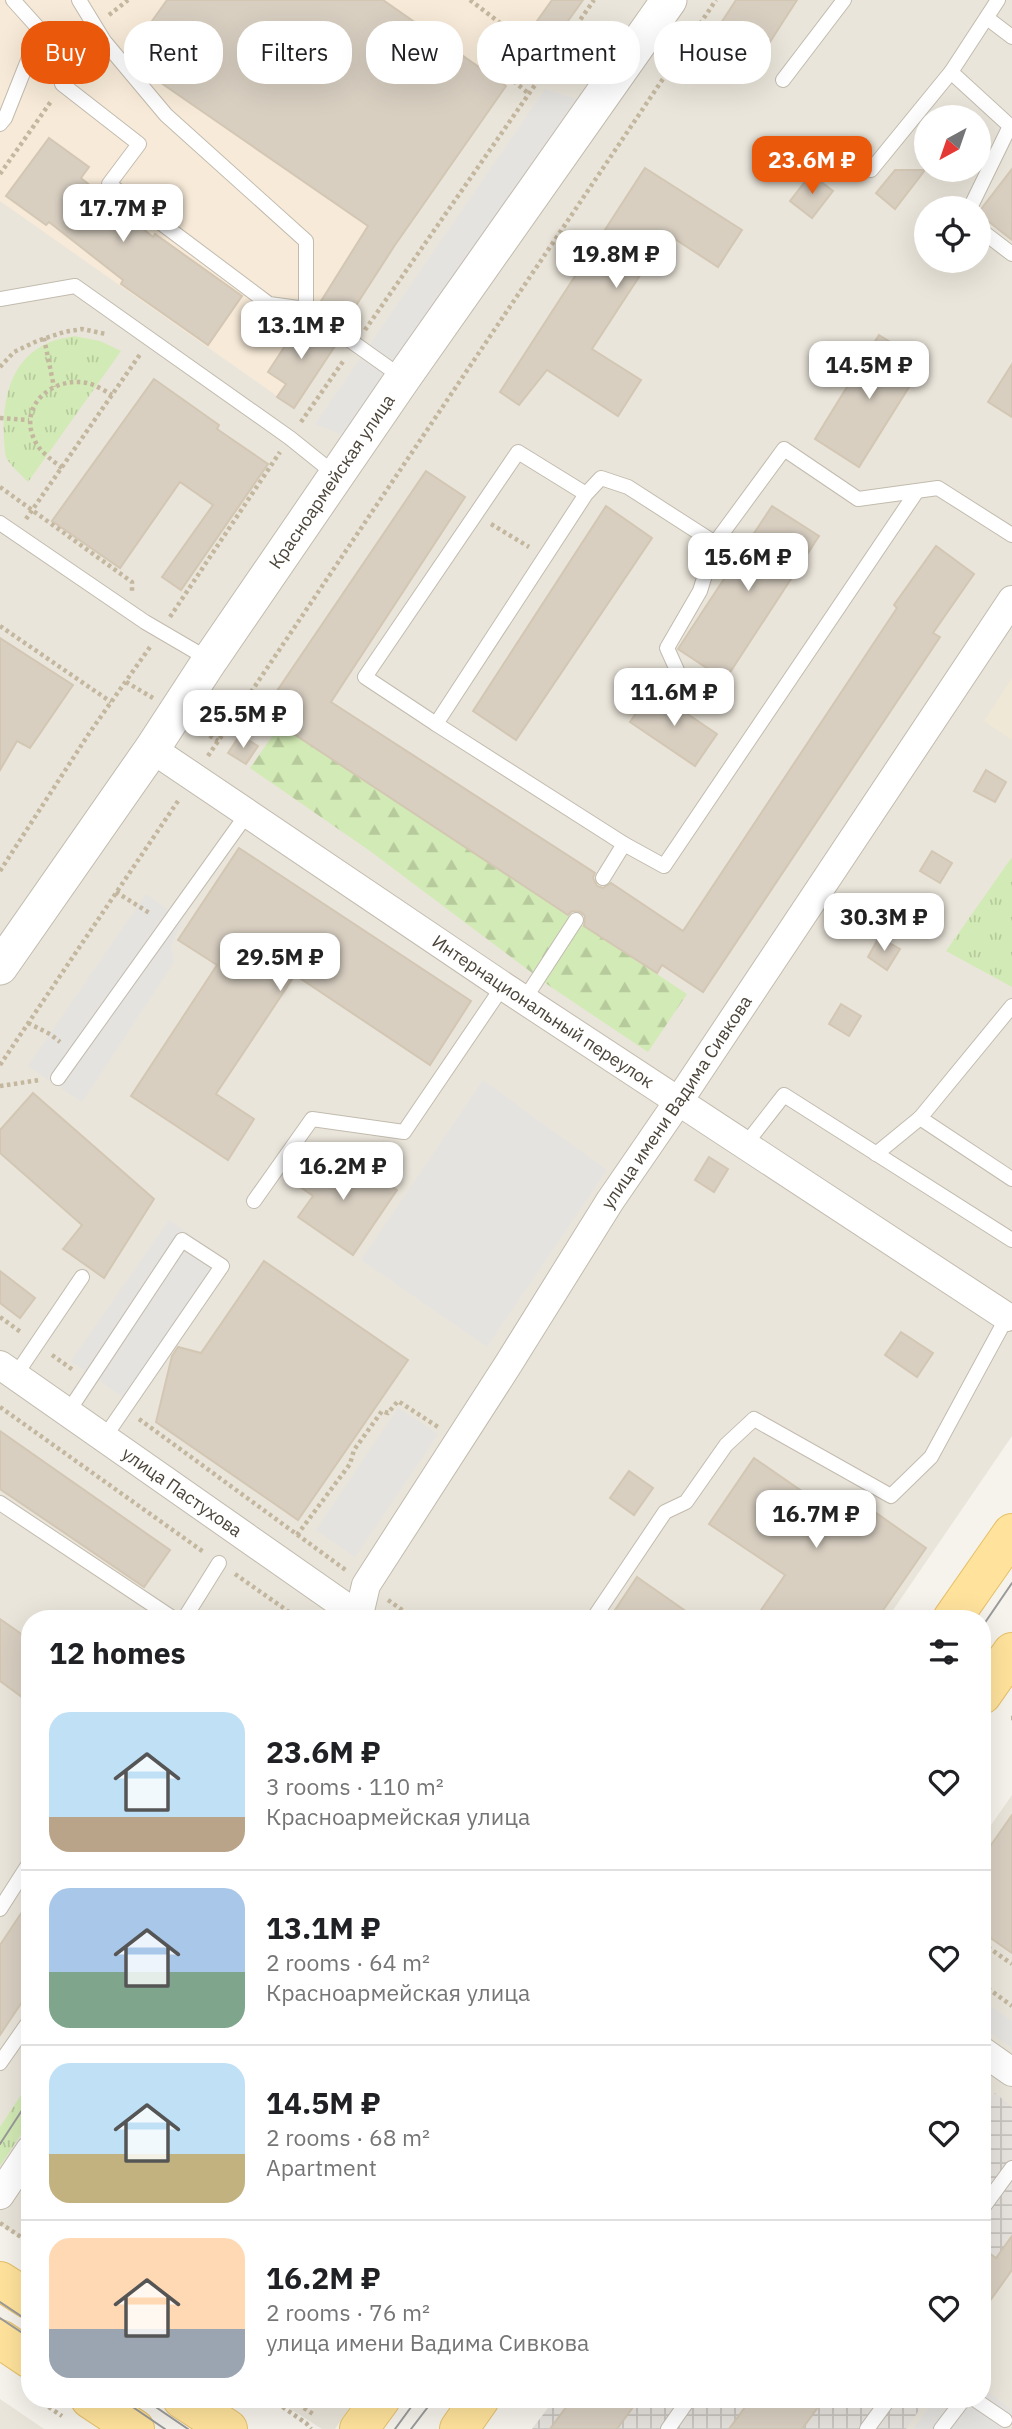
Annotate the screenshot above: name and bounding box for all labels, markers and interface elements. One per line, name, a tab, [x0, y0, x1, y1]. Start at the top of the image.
chip: Buy	[21, 21, 110, 84]
chip: Rent	[124, 21, 223, 84]
chip: Filters	[237, 21, 352, 84]
chip: New	[366, 21, 463, 84]
chip: Apartment	[477, 21, 640, 84]
chip: House	[654, 21, 771, 84]
north arrow	[914, 105, 990, 182]
map controls	[914, 105, 991, 273]
pin: 23.6M ₽	[747, 136, 877, 196]
text: 23.6M ₽	[768, 144, 856, 174]
pin: 17.7M ₽	[58, 184, 188, 244]
text: 17.7M ₽	[79, 192, 167, 222]
button: locate	[914, 196, 991, 273]
pin: 19.8M ₽	[551, 230, 681, 290]
text: 19.8M ₽	[572, 238, 660, 268]
pin: 13.1M ₽	[236, 302, 366, 361]
text: 13.1M ₽	[257, 309, 345, 339]
pin: 14.5M ₽	[804, 342, 934, 401]
text: 14.5M ₽	[825, 349, 913, 379]
street label: Красноармейская улица	[264, 389, 400, 573]
pin: 15.6M ₽	[683, 534, 813, 593]
text: 15.6M ₽	[704, 541, 792, 571]
pin: 11.6M ₽	[609, 668, 739, 728]
text: 11.6M ₽	[630, 676, 718, 706]
pin: 25.5M ₽	[178, 690, 308, 750]
text: 25.5M ₽	[199, 698, 287, 728]
pin: 30.3M ₽	[819, 894, 949, 953]
text: 30.3M ₽	[840, 901, 928, 931]
street label: Интернациональный переулок	[428, 929, 659, 1093]
pin: 29.5M ₽	[215, 934, 345, 993]
text: 29.5M ₽	[236, 941, 324, 971]
street label: улица имени Вадима Сивкова	[596, 990, 757, 1213]
pin: 16.2M ₽	[278, 1142, 408, 1202]
text: 16.2M ₽	[299, 1150, 387, 1180]
street label: улица Пастухова	[118, 1442, 247, 1542]
pin: 16.7M ₽	[751, 1490, 881, 1550]
text: 16.7M ₽	[772, 1498, 860, 1528]
text: 12 homes	[49, 1633, 186, 1672]
icon: filters	[925, 1633, 963, 1671]
text: 23.6M ₽	[266, 1732, 381, 1771]
icon: home	[105, 1740, 189, 1824]
icon: heart	[925, 1763, 963, 1801]
text: 3 rooms · 110 m²	[266, 1771, 444, 1801]
text: Красноармейская улица	[266, 1801, 530, 1831]
text: 13.1M ₽	[266, 1908, 381, 1947]
icon: home	[105, 1916, 189, 2000]
icon: heart	[925, 1939, 963, 1977]
text: 2 rooms · 64 m²	[266, 1947, 430, 1977]
text: Красноармейская улица	[266, 1977, 530, 2007]
text: 14.5M ₽	[266, 2083, 381, 2122]
icon: home	[105, 2091, 189, 2175]
icon: heart	[925, 2114, 963, 2152]
text: 2 rooms · 68 m²	[266, 2122, 430, 2152]
text: Apartment	[266, 2152, 377, 2182]
text: 16.2M ₽	[266, 2258, 381, 2297]
icon: home	[105, 2266, 189, 2350]
icon: heart	[925, 2289, 963, 2327]
text: 2 rooms · 76 m²	[266, 2297, 430, 2327]
text: улица имени Вадима Сивкова	[266, 2327, 589, 2357]

